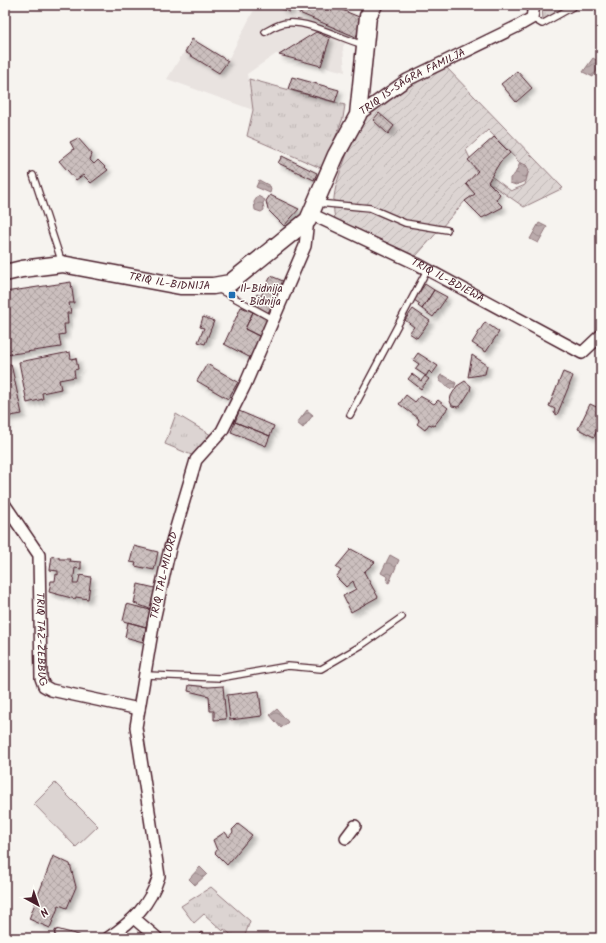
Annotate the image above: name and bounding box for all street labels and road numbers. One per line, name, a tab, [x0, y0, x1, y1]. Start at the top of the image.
street label: TRIQ IS-SAGRA FAMILJA	[356, 44, 469, 120]
street label: TRIQ IL-BDIEWA	[408, 253, 488, 308]
street label: TRIQ IL-BIDNIJA	[127, 268, 210, 295]
street label: TRIQ TAL-MILORD	[145, 530, 183, 621]
street label: TRIQ TAŻ-ŻEBBUĠ	[31, 592, 52, 689]

